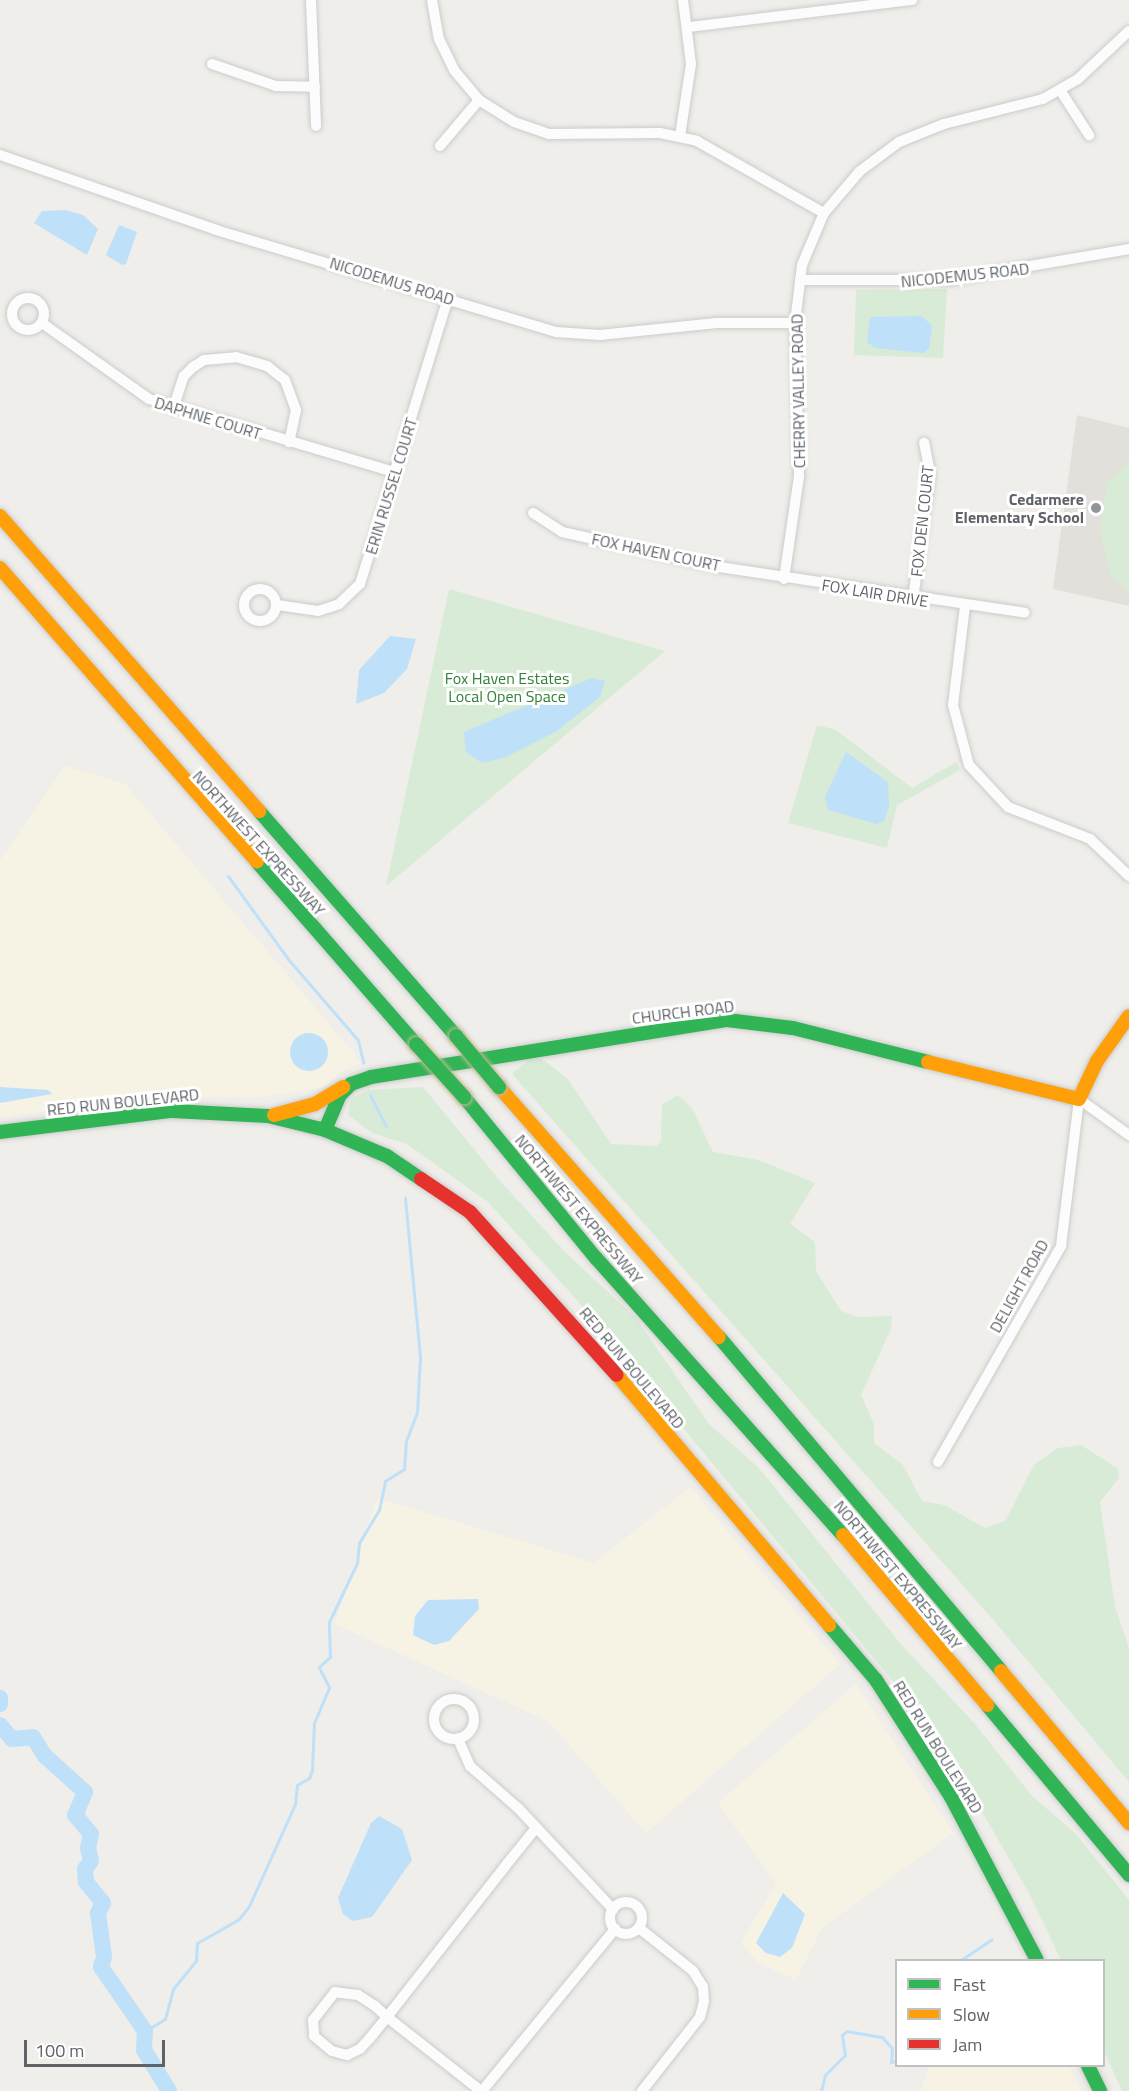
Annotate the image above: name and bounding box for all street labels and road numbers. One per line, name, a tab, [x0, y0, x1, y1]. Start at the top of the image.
street label: NICODEMUS ROAD	[328, 253, 456, 309]
street label: NICODEMUS ROAD	[900, 259, 1030, 291]
street label: CHERRY VALLEY ROAD	[787, 314, 809, 468]
street label: DAPHNE COURT	[152, 393, 264, 443]
street label: ERIN RUSSEL COURT	[361, 415, 421, 557]
street label: FOX DEN COURT	[907, 464, 937, 578]
street label: FOX HAVEN COURT	[590, 529, 722, 575]
street label: FOX LAIR DRIVE	[820, 575, 930, 611]
street label: NORTHWEST EXPRESSWAY	[189, 767, 329, 919]
street label: CHURCH ROAD	[631, 996, 735, 1028]
street label: RED RUN BOULEVARD	[46, 1084, 200, 1120]
street label: NORTHWEST EXPRESSWAY	[511, 1131, 647, 1287]
street label: DELIGHT ROAD	[986, 1236, 1052, 1336]
street label: RED RUN BOULEVARD	[576, 1303, 688, 1433]
street label: NORTHWEST EXPRESSWAY	[830, 1497, 966, 1653]
street label: RED RUN BOULEVARD	[889, 1677, 987, 1817]

